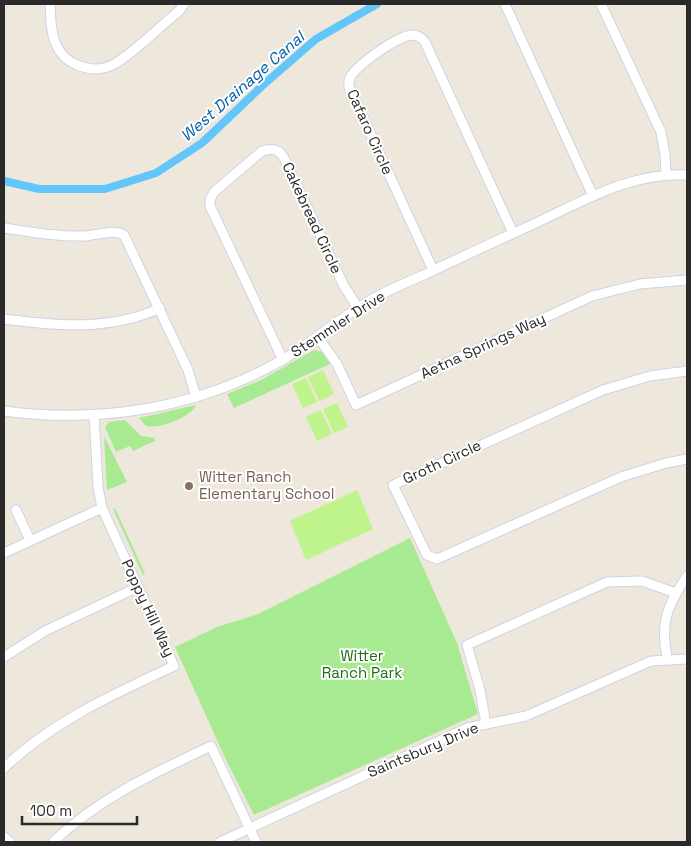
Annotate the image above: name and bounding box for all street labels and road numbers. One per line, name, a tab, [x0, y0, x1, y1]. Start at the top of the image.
street label: Cafaro Circle	[343, 86, 398, 178]
street label: Cakebread Circle	[278, 159, 347, 277]
street label: Stemmler Drive	[287, 286, 388, 361]
street label: Aetna Springs Way	[417, 308, 548, 383]
street label: Groth Circle	[400, 435, 484, 488]
street label: Poppy Hill Way	[118, 556, 179, 660]
street label: Saintsbury Drive	[364, 718, 481, 781]

